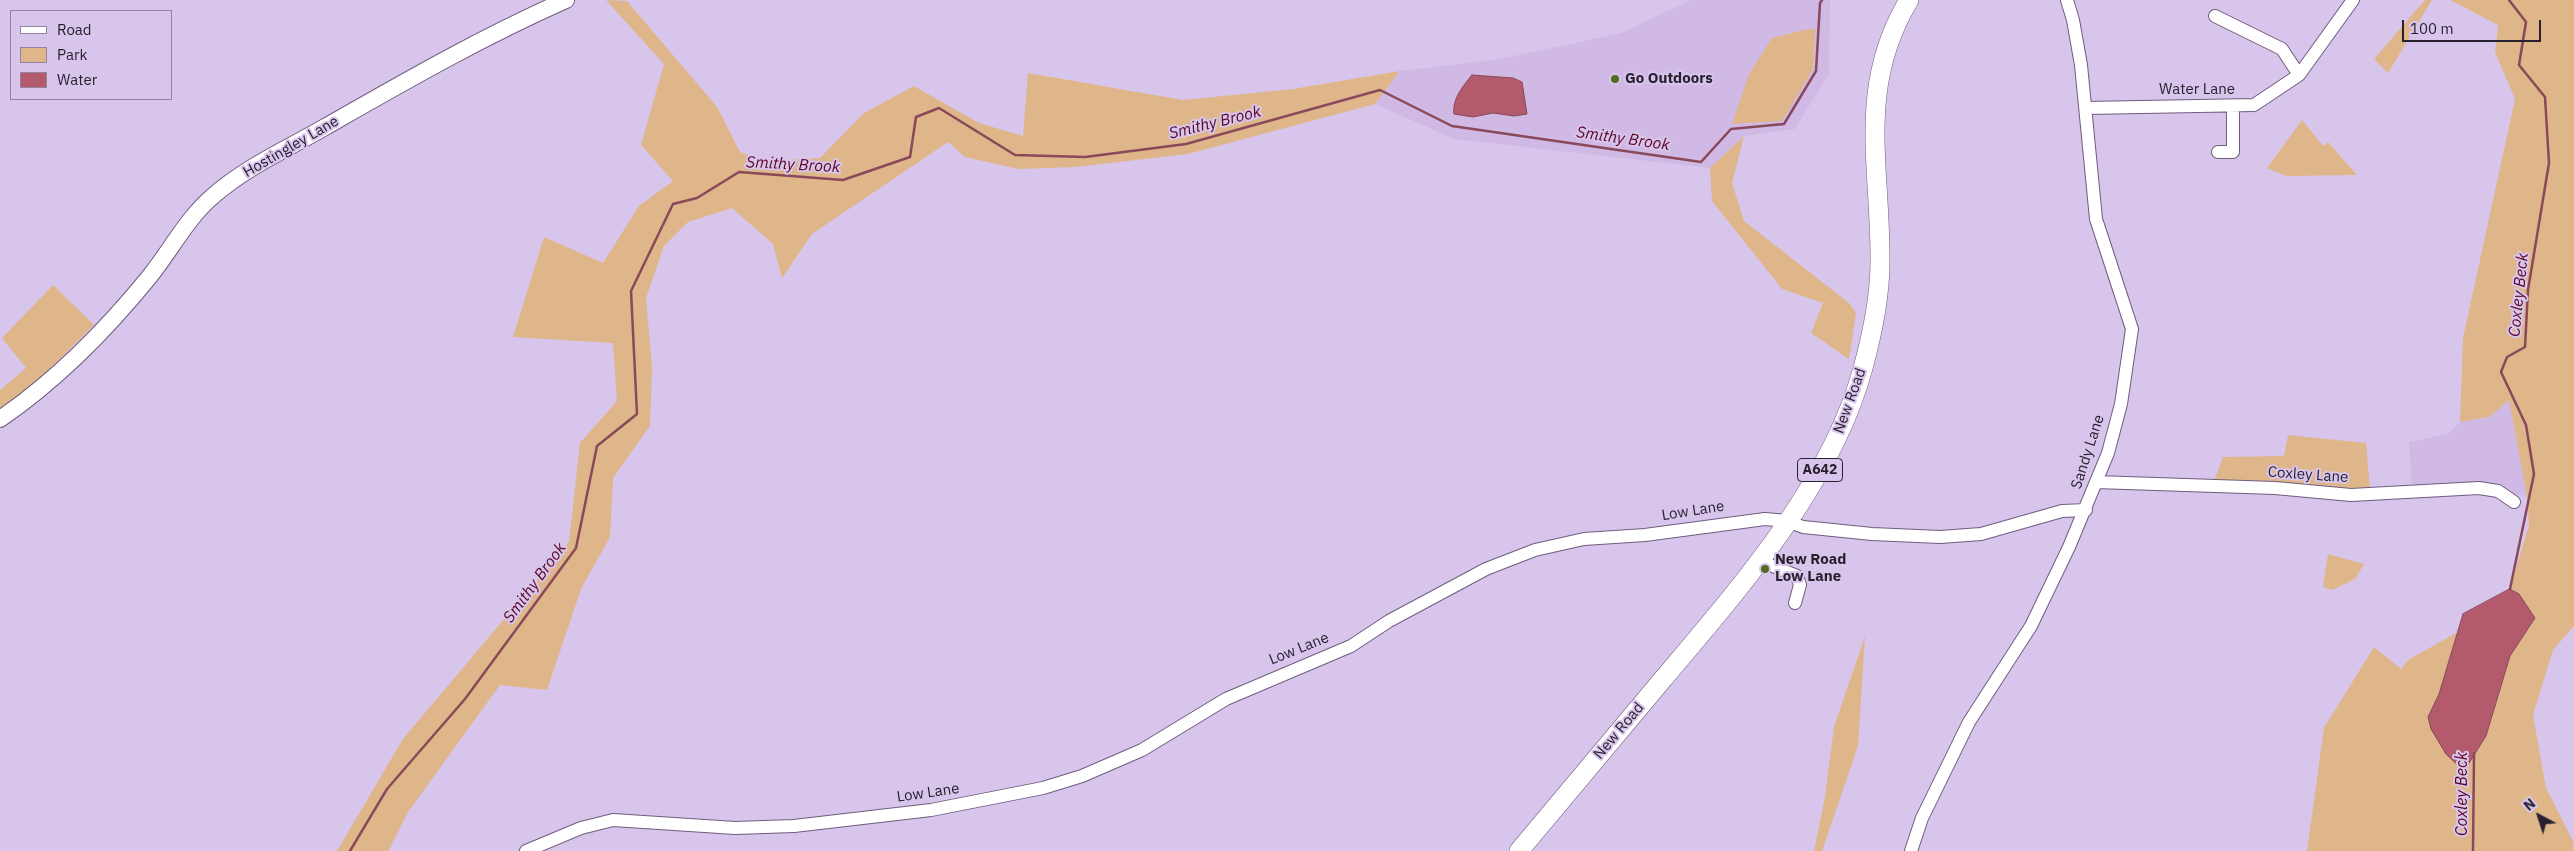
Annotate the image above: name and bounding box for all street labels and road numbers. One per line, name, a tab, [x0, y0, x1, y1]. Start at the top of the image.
street label: Water Lane	[2159, 81, 2235, 99]
street label: Hostingley Lane	[240, 112, 342, 182]
street label: New Road	[1830, 366, 1870, 436]
street label: Sandy Lane	[2068, 412, 2108, 492]
road number: A642	[1798, 458, 1842, 482]
street label: Coxley Lane	[2267, 463, 2349, 487]
street label: Low Lane	[1660, 497, 1726, 525]
street label: Low Lane	[1266, 629, 1332, 669]
street label: New Road	[1590, 699, 1648, 763]
street label: Low Lane	[896, 780, 960, 806]

